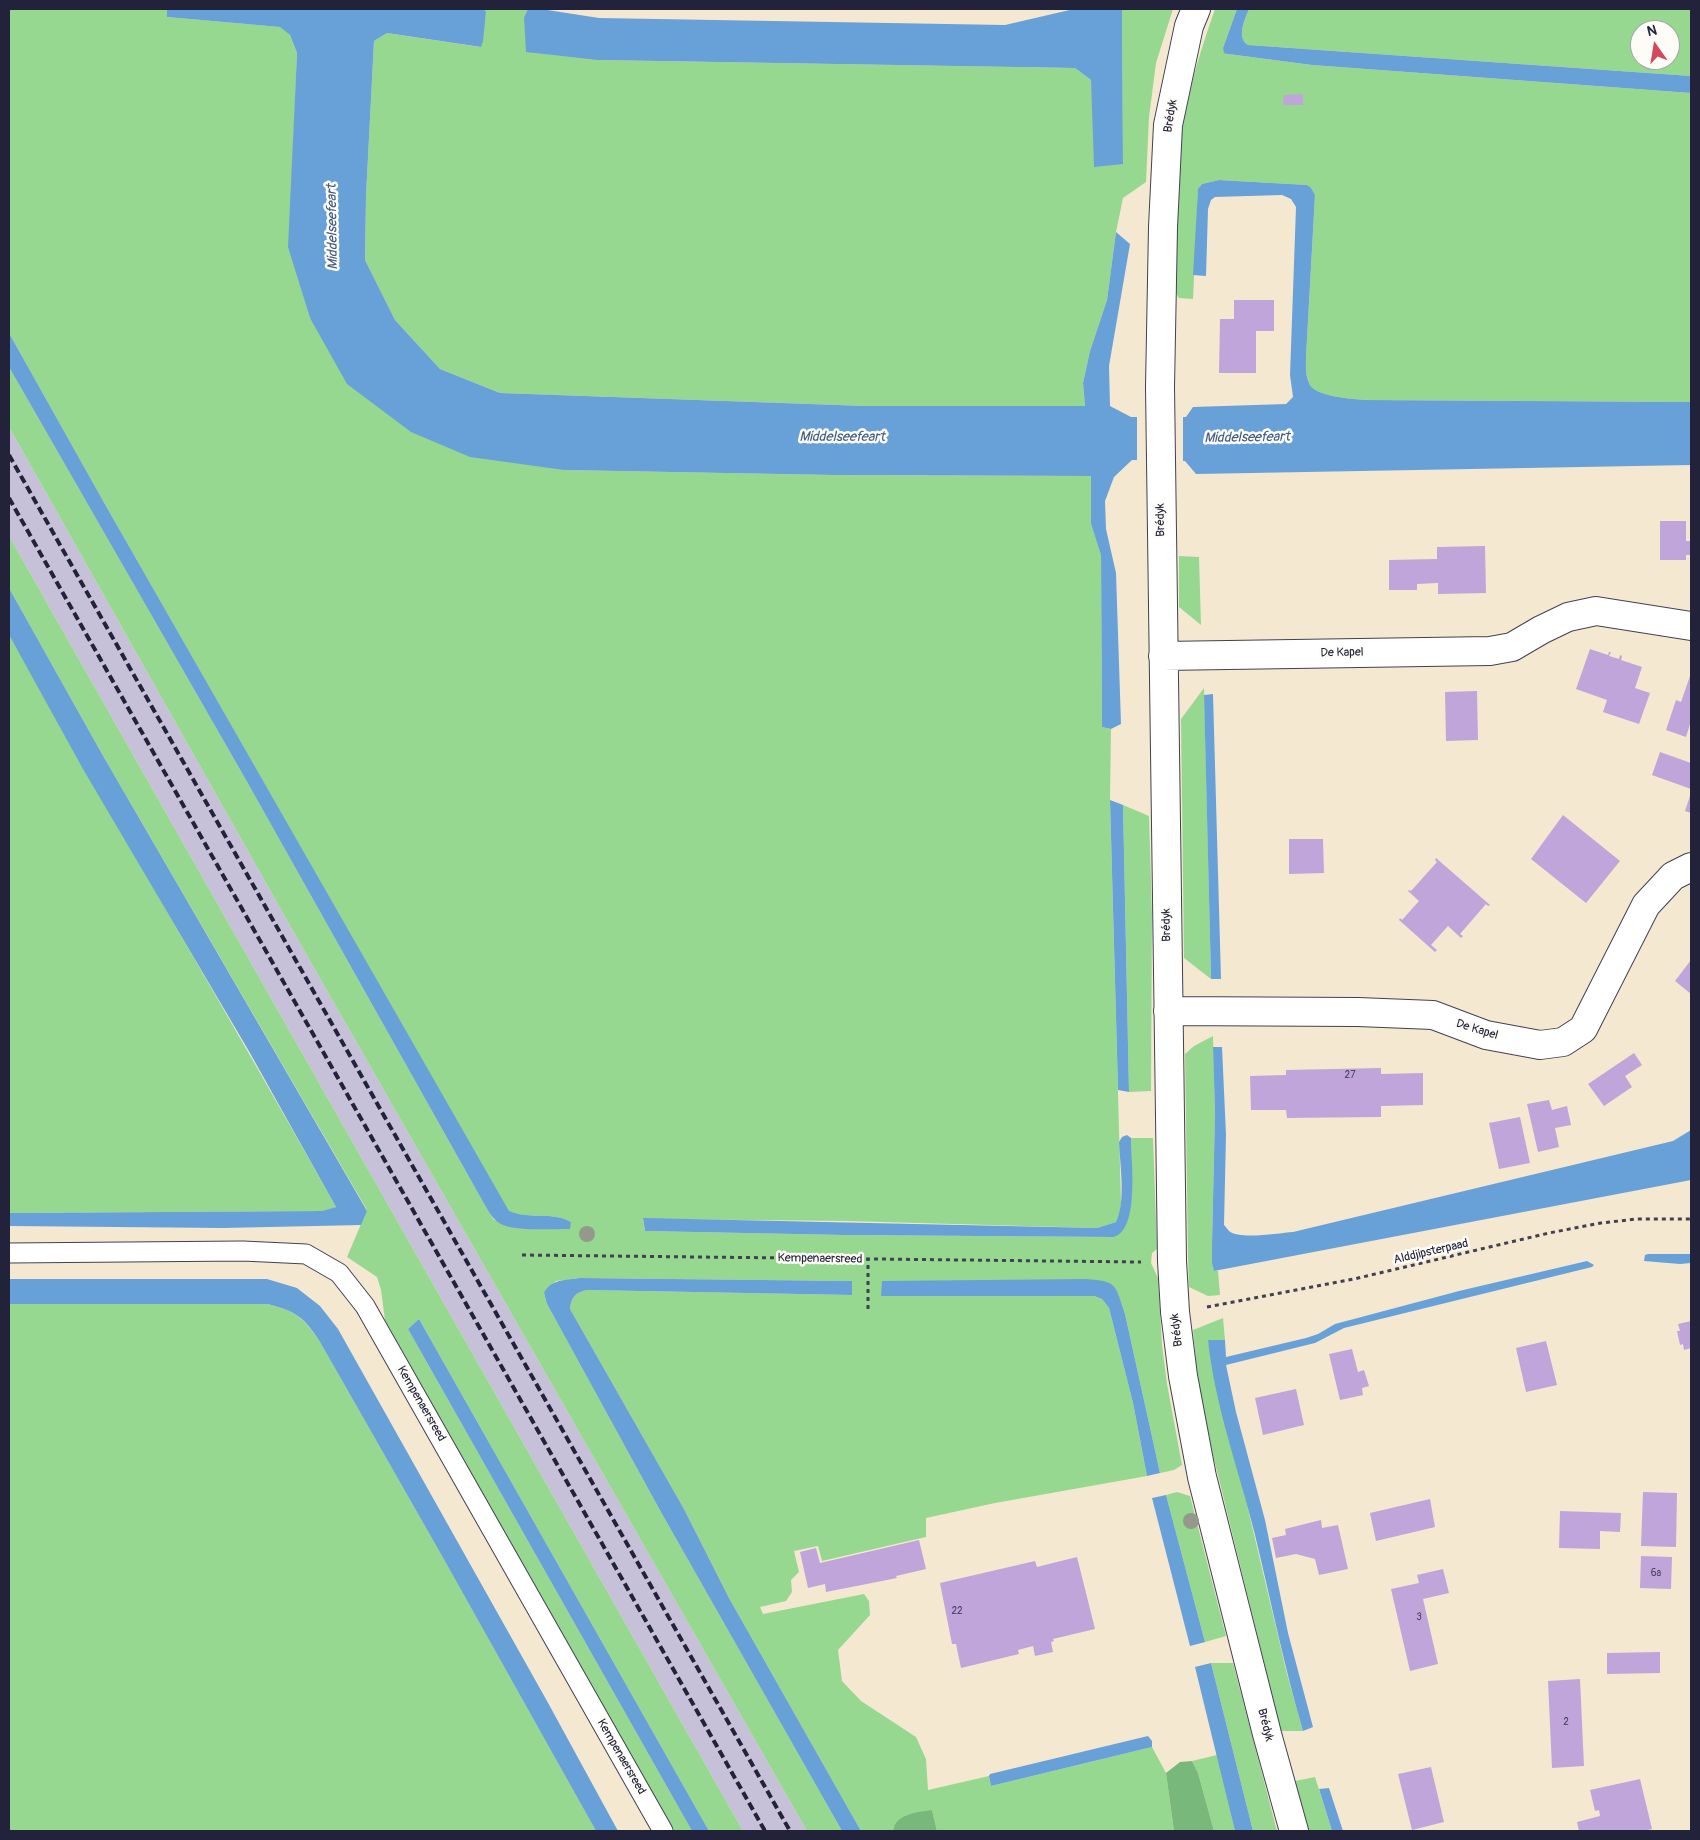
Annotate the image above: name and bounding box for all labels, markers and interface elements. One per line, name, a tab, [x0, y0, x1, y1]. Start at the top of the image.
north arrow	[1630, 20, 1680, 70]
text: N	[1645, 22, 1658, 40]
street label: Brédyk	[1161, 98, 1181, 134]
water label: Middelseefeart	[324, 184, 342, 270]
water label: Middelseefeart	[799, 429, 885, 445]
water label: Middelseefeart	[1204, 429, 1290, 447]
street label: Brédyk	[1154, 503, 1168, 537]
street label: De Kapel	[1320, 645, 1364, 661]
street label: Brédyk	[1160, 908, 1174, 942]
street label: De Kapel	[1454, 1017, 1500, 1043]
house number: 27	[1345, 1069, 1355, 1081]
street label: Alddjipsterpaad	[1392, 1236, 1470, 1268]
street label: Kempenaersreed	[778, 1251, 862, 1267]
street label: Brédyk	[1168, 1313, 1186, 1347]
street label: Kempenaersreed	[394, 1364, 448, 1444]
house number: 6a	[1651, 1567, 1661, 1579]
house number: 22	[951, 1605, 963, 1617]
house number: 3	[1416, 1611, 1422, 1623]
street label: Brédyk	[1254, 1707, 1276, 1743]
house number: 2	[1563, 1716, 1569, 1728]
street label: Kempenaersreed	[594, 1717, 648, 1797]

